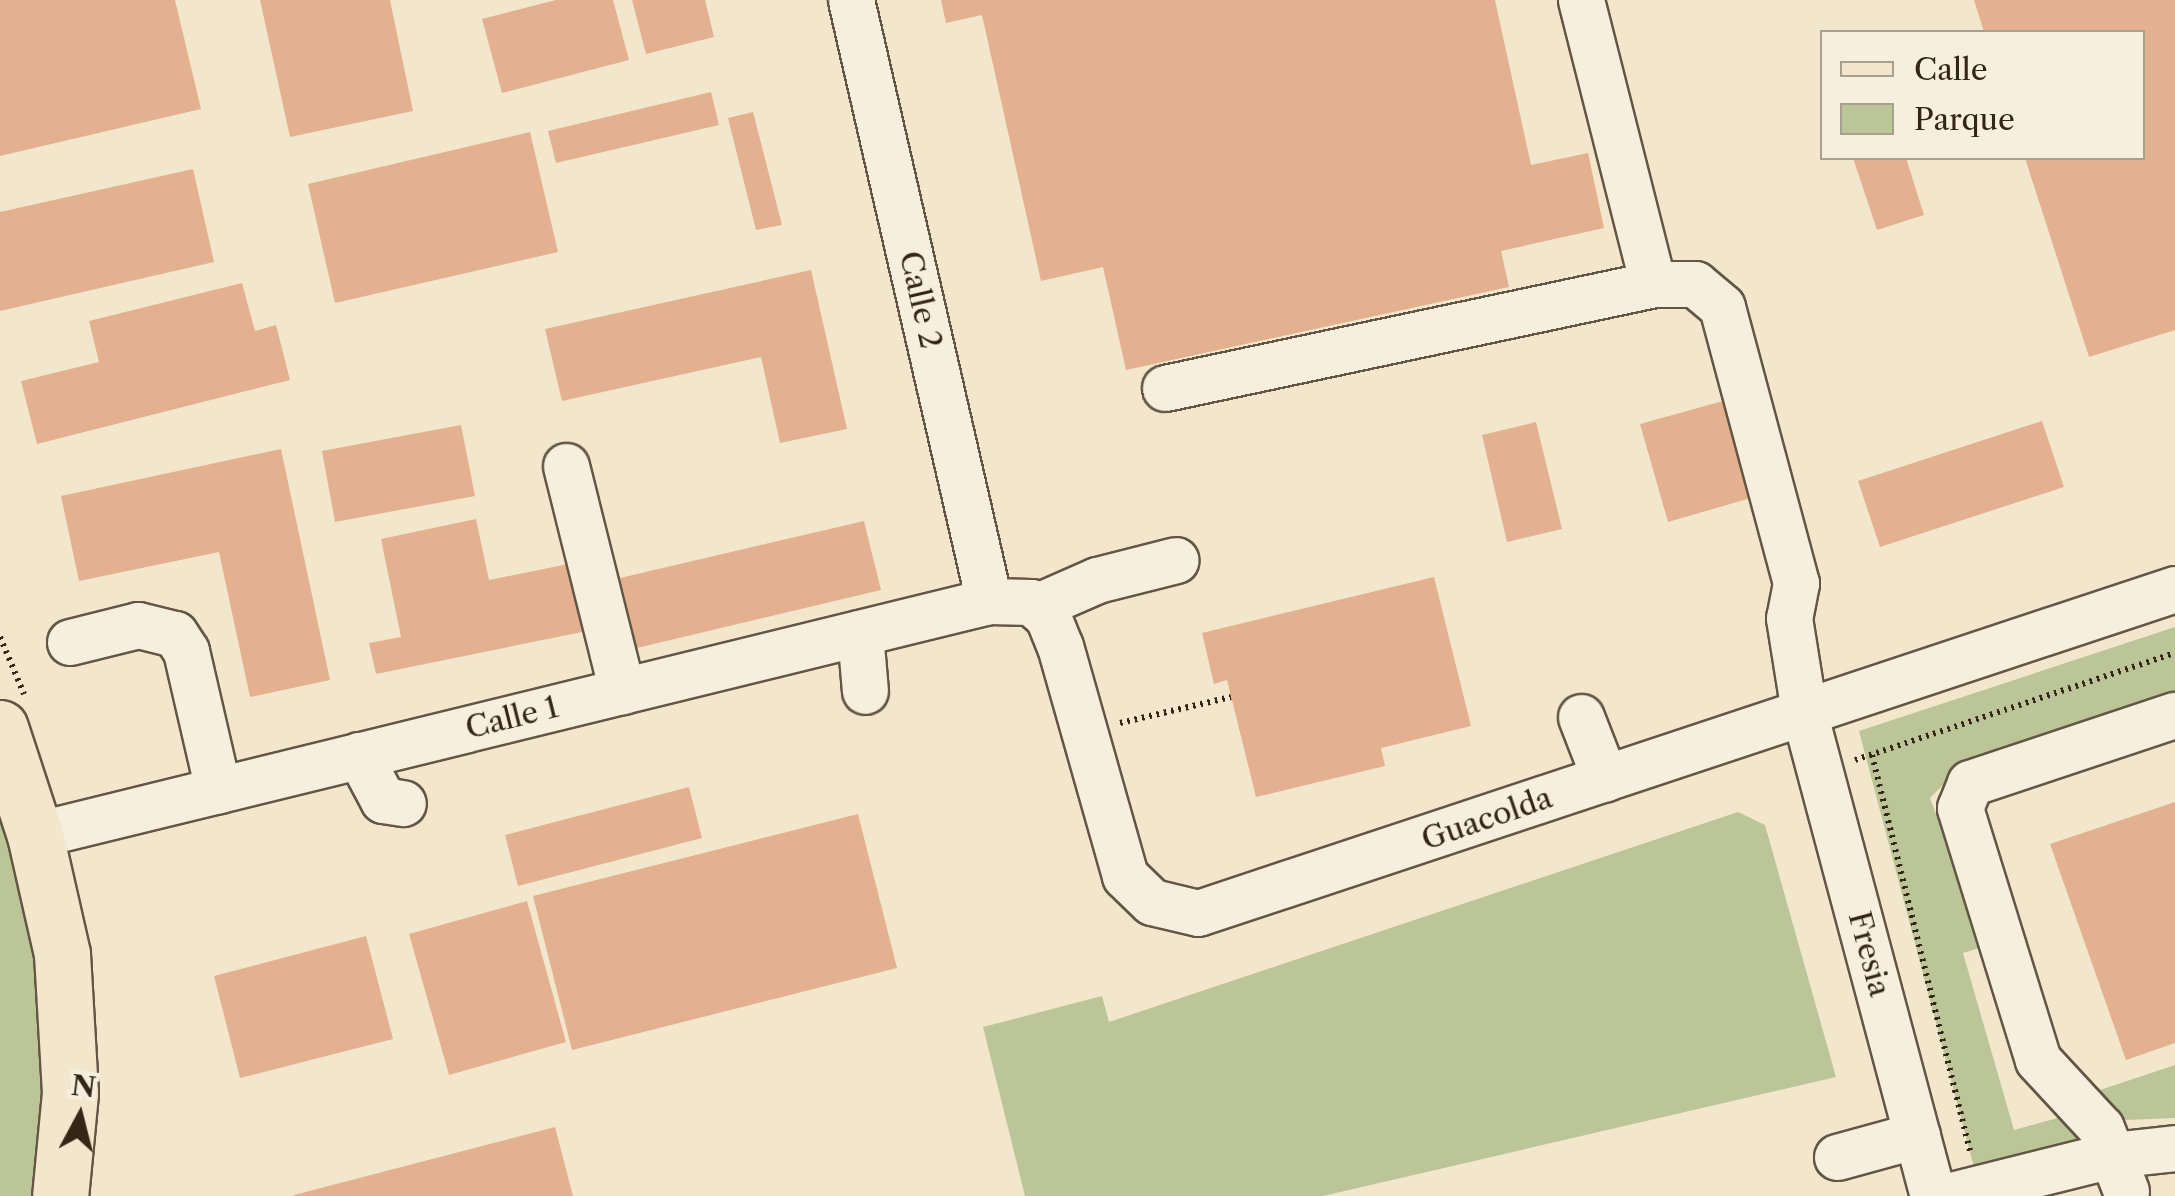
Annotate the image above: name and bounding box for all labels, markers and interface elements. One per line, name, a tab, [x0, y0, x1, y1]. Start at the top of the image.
legend	[1820, 30, 2145, 160]
text: Calle	[1914, 51, 1988, 88]
text: Parque	[1914, 101, 2015, 138]
street label: Calle 2	[891, 248, 949, 352]
street label: Calle 1	[462, 689, 562, 747]
street label: Guacolda	[1417, 780, 1557, 858]
street label: Fresia	[1840, 908, 1898, 1000]
north arrow	[30, 1066, 130, 1166]
text: N	[70, 1068, 98, 1105]

